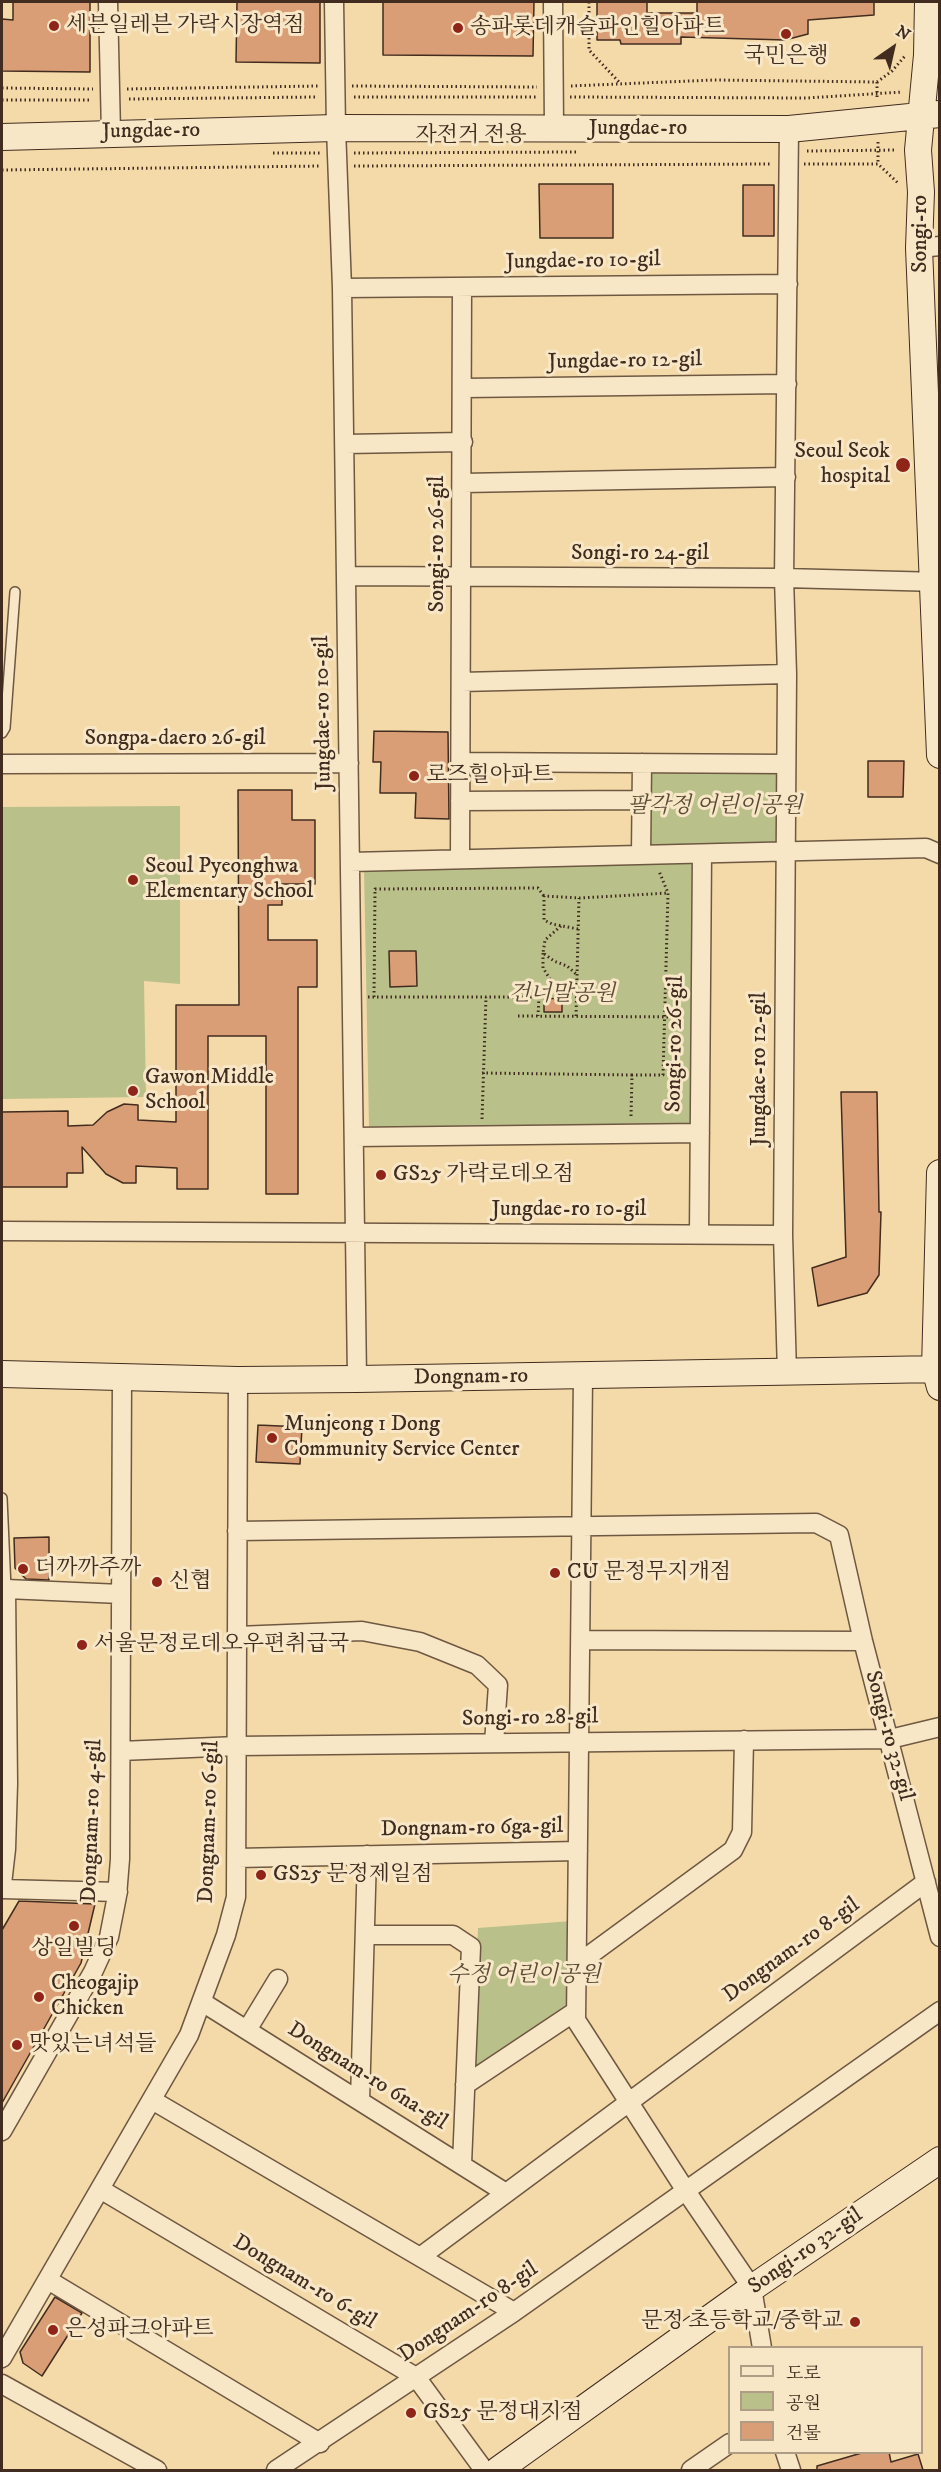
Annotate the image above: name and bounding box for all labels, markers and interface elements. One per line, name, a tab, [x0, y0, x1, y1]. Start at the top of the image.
place label: 세븐일레븐 가락시장역점	[66, 13, 304, 39]
place label: 송파롯데캐슬파인힐아파트	[470, 15, 725, 41]
north arrow	[863, 18, 923, 78]
marker: 세븐일레븐 가락시장역점	[47, 19, 61, 33]
marker: 송파롯데캐슬파인힐아파트	[451, 21, 465, 35]
text: N	[892, 21, 914, 45]
marker: 국민은행	[779, 27, 793, 41]
place label: 국민은행	[743, 44, 829, 70]
street label: Jungdae-ro	[589, 116, 687, 142]
street label: Jungdae-ro	[102, 118, 200, 146]
street label: 자전거 전용	[416, 123, 526, 149]
street label: Songi-ro	[908, 195, 934, 273]
street label: Jungdae-ro 10-gil	[505, 247, 661, 277]
street label: Jungdae-ro 12-gil	[548, 347, 702, 377]
place label: Seoul Seok hospital	[795, 439, 890, 490]
marker: Seoul Seok hospital	[894, 456, 912, 474]
street label: Songi-ro 26-gil	[425, 476, 451, 612]
street label: Songi-ro 24-gil	[571, 541, 709, 567]
street label: Jungdae-ro 10-gil	[309, 635, 339, 791]
street label: Songpa-daero 26-gil	[85, 726, 265, 752]
place label: 로즈힐아파트	[426, 763, 554, 789]
marker: 로즈힐아파트	[407, 769, 421, 783]
park label: 팔각정 어린이공원	[628, 794, 802, 820]
place label: Seoul Pyeonghwa Elementary School	[145, 854, 313, 906]
marker: Seoul Pyeonghwa Elementary School	[126, 873, 140, 887]
street label: Songi-ro 26-gil	[662, 975, 690, 1113]
park label: 건너말공원	[509, 982, 615, 1008]
street label: Jungdae-ro 12-gil	[747, 992, 773, 1146]
place label: Gawon Middle School	[145, 1065, 274, 1116]
marker: Gawon Middle School	[126, 1084, 140, 1098]
place label: GS25 가락로데오점	[393, 1162, 574, 1188]
marker: GS25 가락로데오점	[374, 1168, 388, 1182]
street label: Jungdae-ro 10-gil	[492, 1197, 646, 1223]
street label: Dongnam-ro	[414, 1364, 528, 1392]
place label: Munjeong 1 Dong Community Service Center	[284, 1412, 519, 1464]
marker: Munjeong 1 Dong Community Service Center	[265, 1431, 279, 1445]
place label: 더까까주까	[35, 1556, 141, 1582]
place label: CU 문정무지개점	[567, 1560, 731, 1586]
marker: 더까까주까	[16, 1562, 30, 1576]
marker: CU 문정무지개점	[548, 1566, 562, 1580]
place label: 신협	[169, 1569, 212, 1595]
marker: 신협	[150, 1575, 164, 1589]
place label: 서울문정로데오우편취급국	[94, 1632, 349, 1658]
marker: 서울문정로데오우편취급국	[75, 1638, 89, 1652]
street label: Songi-ro 32-gil	[858, 1668, 918, 1804]
street label: Songi-ro 28-gil	[462, 1705, 598, 1733]
street label: Dongnam-ro 4-gil	[77, 1739, 109, 1903]
street label: Dongnam-ro 6-gil	[194, 1740, 226, 1904]
street label: Dongnam-ro 6ga-gil	[380, 1814, 564, 1844]
place label: GS25 문정제일점	[273, 1862, 433, 1888]
marker: GS25 문정제일점	[254, 1868, 268, 1882]
street label: Dongnam-ro 8-gil	[719, 1893, 865, 2009]
marker: 상일빌딩	[67, 1919, 81, 1933]
place label: 상일빌딩	[31, 1936, 117, 1962]
park label: 수정 어린이공원	[447, 1963, 601, 1989]
place label: Cheogajip Chicken	[51, 1971, 139, 2023]
marker: Cheogajip Chicken	[32, 1990, 46, 2004]
street label: Dongnam-ro 6na-gil	[282, 2017, 452, 2137]
place label: 맛있는녀석들	[29, 2032, 157, 2058]
marker: 맛있는녀석들	[10, 2038, 24, 2052]
street label: Songi-ro 32-gil	[744, 2203, 868, 2301]
street label: Dongnam-ro 6-gil	[228, 2230, 380, 2336]
street label: Dongnam-ro 8-gil	[394, 2257, 544, 2369]
place label: 문정 초등학교/중학교	[641, 2309, 843, 2335]
marker: 문정 초등학교/중학교	[848, 2315, 862, 2329]
place label: 은성파크아파트	[65, 2317, 214, 2343]
marker: 은성파크아파트	[46, 2323, 60, 2337]
legend	[728, 2346, 923, 2454]
text: 도로	[786, 2363, 821, 2385]
text: 공원	[786, 2393, 821, 2415]
place label: GS25 문정대지점	[423, 2400, 583, 2426]
marker: GS25 문정대지점	[404, 2406, 418, 2420]
text: 건물	[786, 2423, 821, 2445]

